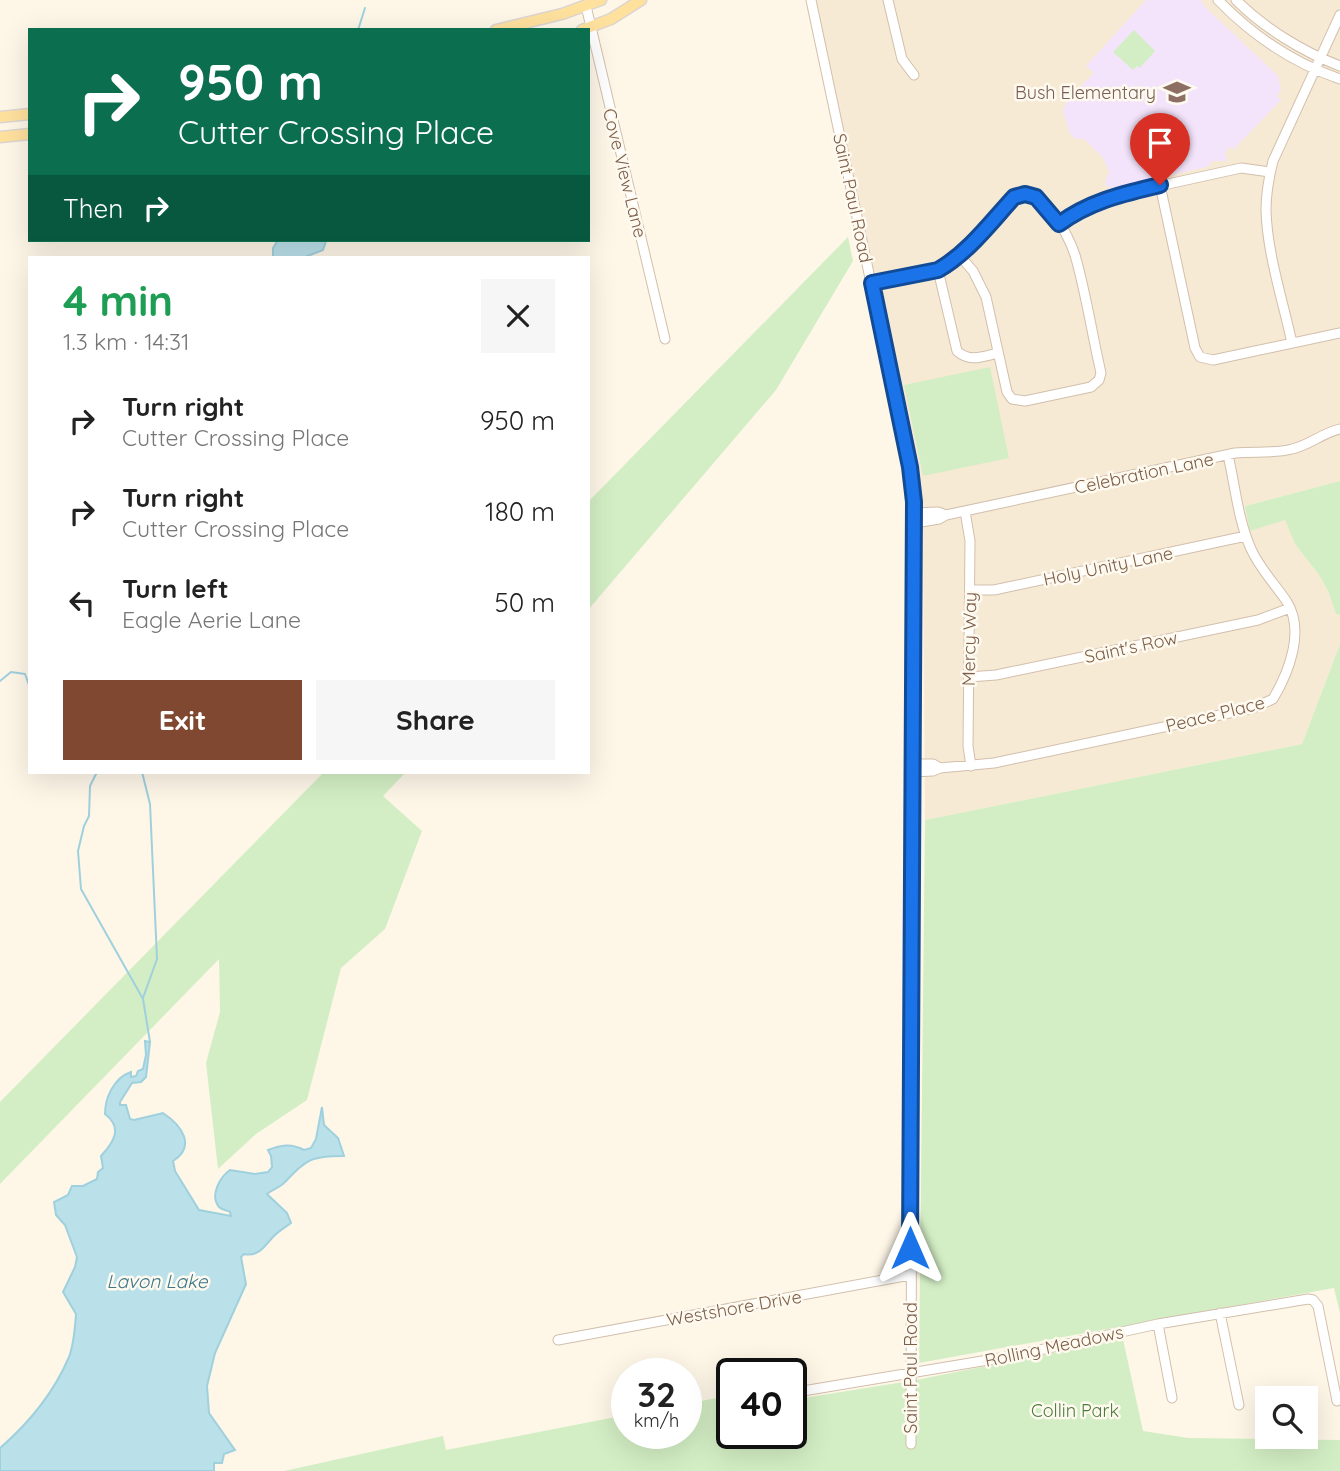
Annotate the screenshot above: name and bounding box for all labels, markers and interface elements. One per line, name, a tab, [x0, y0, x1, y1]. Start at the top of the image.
text: 950 m	[178, 51, 323, 112]
icon: right	[63, 56, 154, 147]
school or university icon: Bush Elementary	[1162, 77, 1192, 107]
place label: Bush Elementary	[1015, 81, 1156, 104]
street label: Cove View Lane	[598, 106, 652, 240]
text: Cutter Crossing Place	[178, 112, 494, 152]
pin	[1130, 113, 1190, 185]
icon: arrive	[1141, 124, 1179, 162]
street label: Saint Paul Road	[828, 131, 878, 265]
icon: right	[137, 189, 175, 227]
text: Then	[63, 192, 123, 225]
text: 4 min	[63, 274, 173, 327]
button: close	[481, 279, 555, 353]
text: 1.3 km · 14:31	[63, 327, 189, 356]
text: Turn right	[122, 390, 244, 423]
icon: right	[63, 402, 101, 440]
text: 950 m	[480, 404, 555, 437]
text: Cutter Crossing Place	[122, 423, 349, 452]
street label: Celebration Lane	[1072, 447, 1216, 499]
text: Turn right	[122, 481, 244, 514]
icon: right	[63, 493, 101, 531]
text: 180 m	[485, 495, 555, 528]
text: Cutter Crossing Place	[122, 514, 349, 543]
street label: Holy Unity Lane	[1041, 541, 1175, 591]
text: Turn left	[122, 572, 229, 605]
icon: left	[63, 584, 101, 622]
text: 50 m	[495, 586, 555, 619]
street label: Mercy Way	[957, 592, 981, 686]
text: Eagle Aerie Lane	[122, 605, 301, 634]
street label: Saint's Row	[1082, 626, 1180, 668]
button: Exit	[63, 680, 302, 760]
button: Share	[316, 680, 555, 760]
street label: Peace Place	[1163, 691, 1267, 737]
position arrow	[873, 1211, 947, 1285]
water label: Lavon Lake	[106, 1269, 209, 1293]
street label: Westshore Drive	[665, 1285, 803, 1331]
street label: Saint Paul Road	[899, 1302, 922, 1434]
street label: Rolling Meadows	[983, 1320, 1125, 1372]
speed limit sign: 40	[716, 1358, 807, 1449]
text: 32	[637, 1372, 676, 1416]
map controls	[1255, 1386, 1318, 1449]
button: search	[1255, 1386, 1318, 1449]
park label: Collin Park	[1031, 1399, 1119, 1422]
text: km/h	[634, 1409, 679, 1432]

